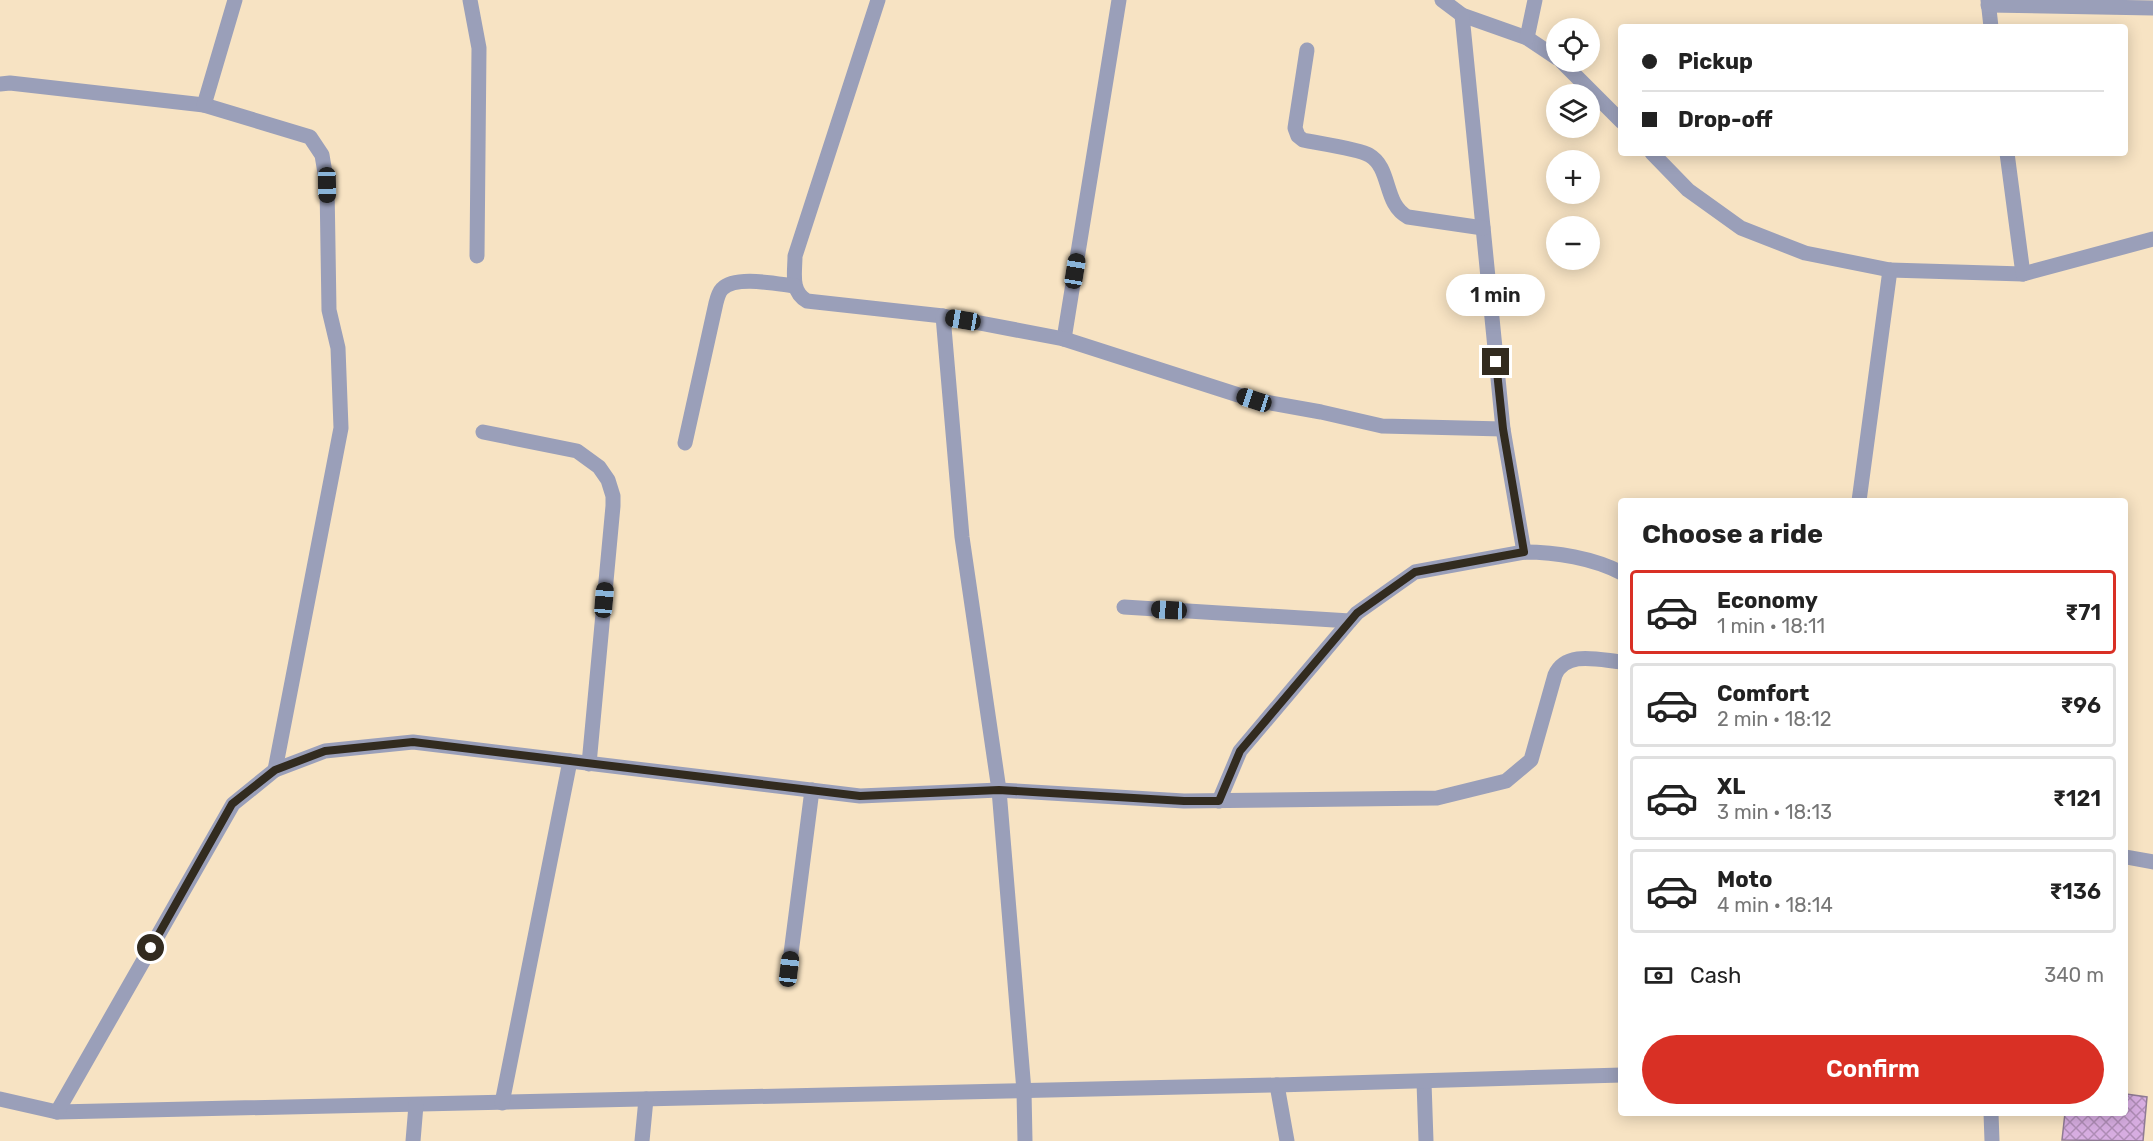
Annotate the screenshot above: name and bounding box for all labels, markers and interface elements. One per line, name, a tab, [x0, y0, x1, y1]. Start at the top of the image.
map controls	[1546, 18, 1600, 270]
button: locate	[1546, 18, 1600, 72]
text: Pickup	[1678, 48, 1753, 75]
button: layers	[1546, 84, 1600, 138]
text: Drop-off	[1678, 106, 1773, 133]
button: +	[1546, 150, 1600, 204]
car	[318, 167, 336, 203]
button: −	[1546, 216, 1600, 270]
car	[1063, 252, 1087, 290]
callout: 1 min	[1446, 275, 1546, 317]
text: 1 min	[1470, 283, 1521, 307]
car	[944, 308, 982, 332]
route end	[1482, 348, 1509, 375]
car	[1234, 386, 1274, 414]
text: Choose a ride	[1642, 518, 1823, 550]
car	[593, 581, 615, 619]
icon: car	[1645, 585, 1699, 639]
text: Economy	[1717, 587, 1818, 614]
text: ₹71	[2065, 599, 2101, 626]
car	[1151, 600, 1187, 620]
text: 1 min · 18:11	[1717, 614, 1825, 638]
icon: car	[1645, 678, 1699, 732]
text: Comfort	[1717, 680, 1809, 707]
text: ₹96	[2060, 692, 2101, 719]
text: 2 min · 18:12	[1717, 707, 1831, 731]
icon: car	[1645, 771, 1699, 825]
text: XL	[1717, 773, 1745, 800]
text: ₹121	[2053, 785, 2101, 812]
text: 3 min · 18:13	[1717, 800, 1832, 824]
icon: car	[1645, 864, 1699, 918]
text: Moto	[1717, 866, 1772, 893]
text: ₹136	[2049, 878, 2101, 905]
text: 4 min · 18:14	[1717, 893, 1833, 917]
route start	[137, 934, 164, 961]
car	[778, 950, 800, 988]
icon: cash	[1642, 959, 1675, 992]
text: Cash	[1690, 962, 1741, 989]
text: 340 m	[2044, 963, 2104, 987]
button: Confirm	[1642, 1035, 2104, 1104]

